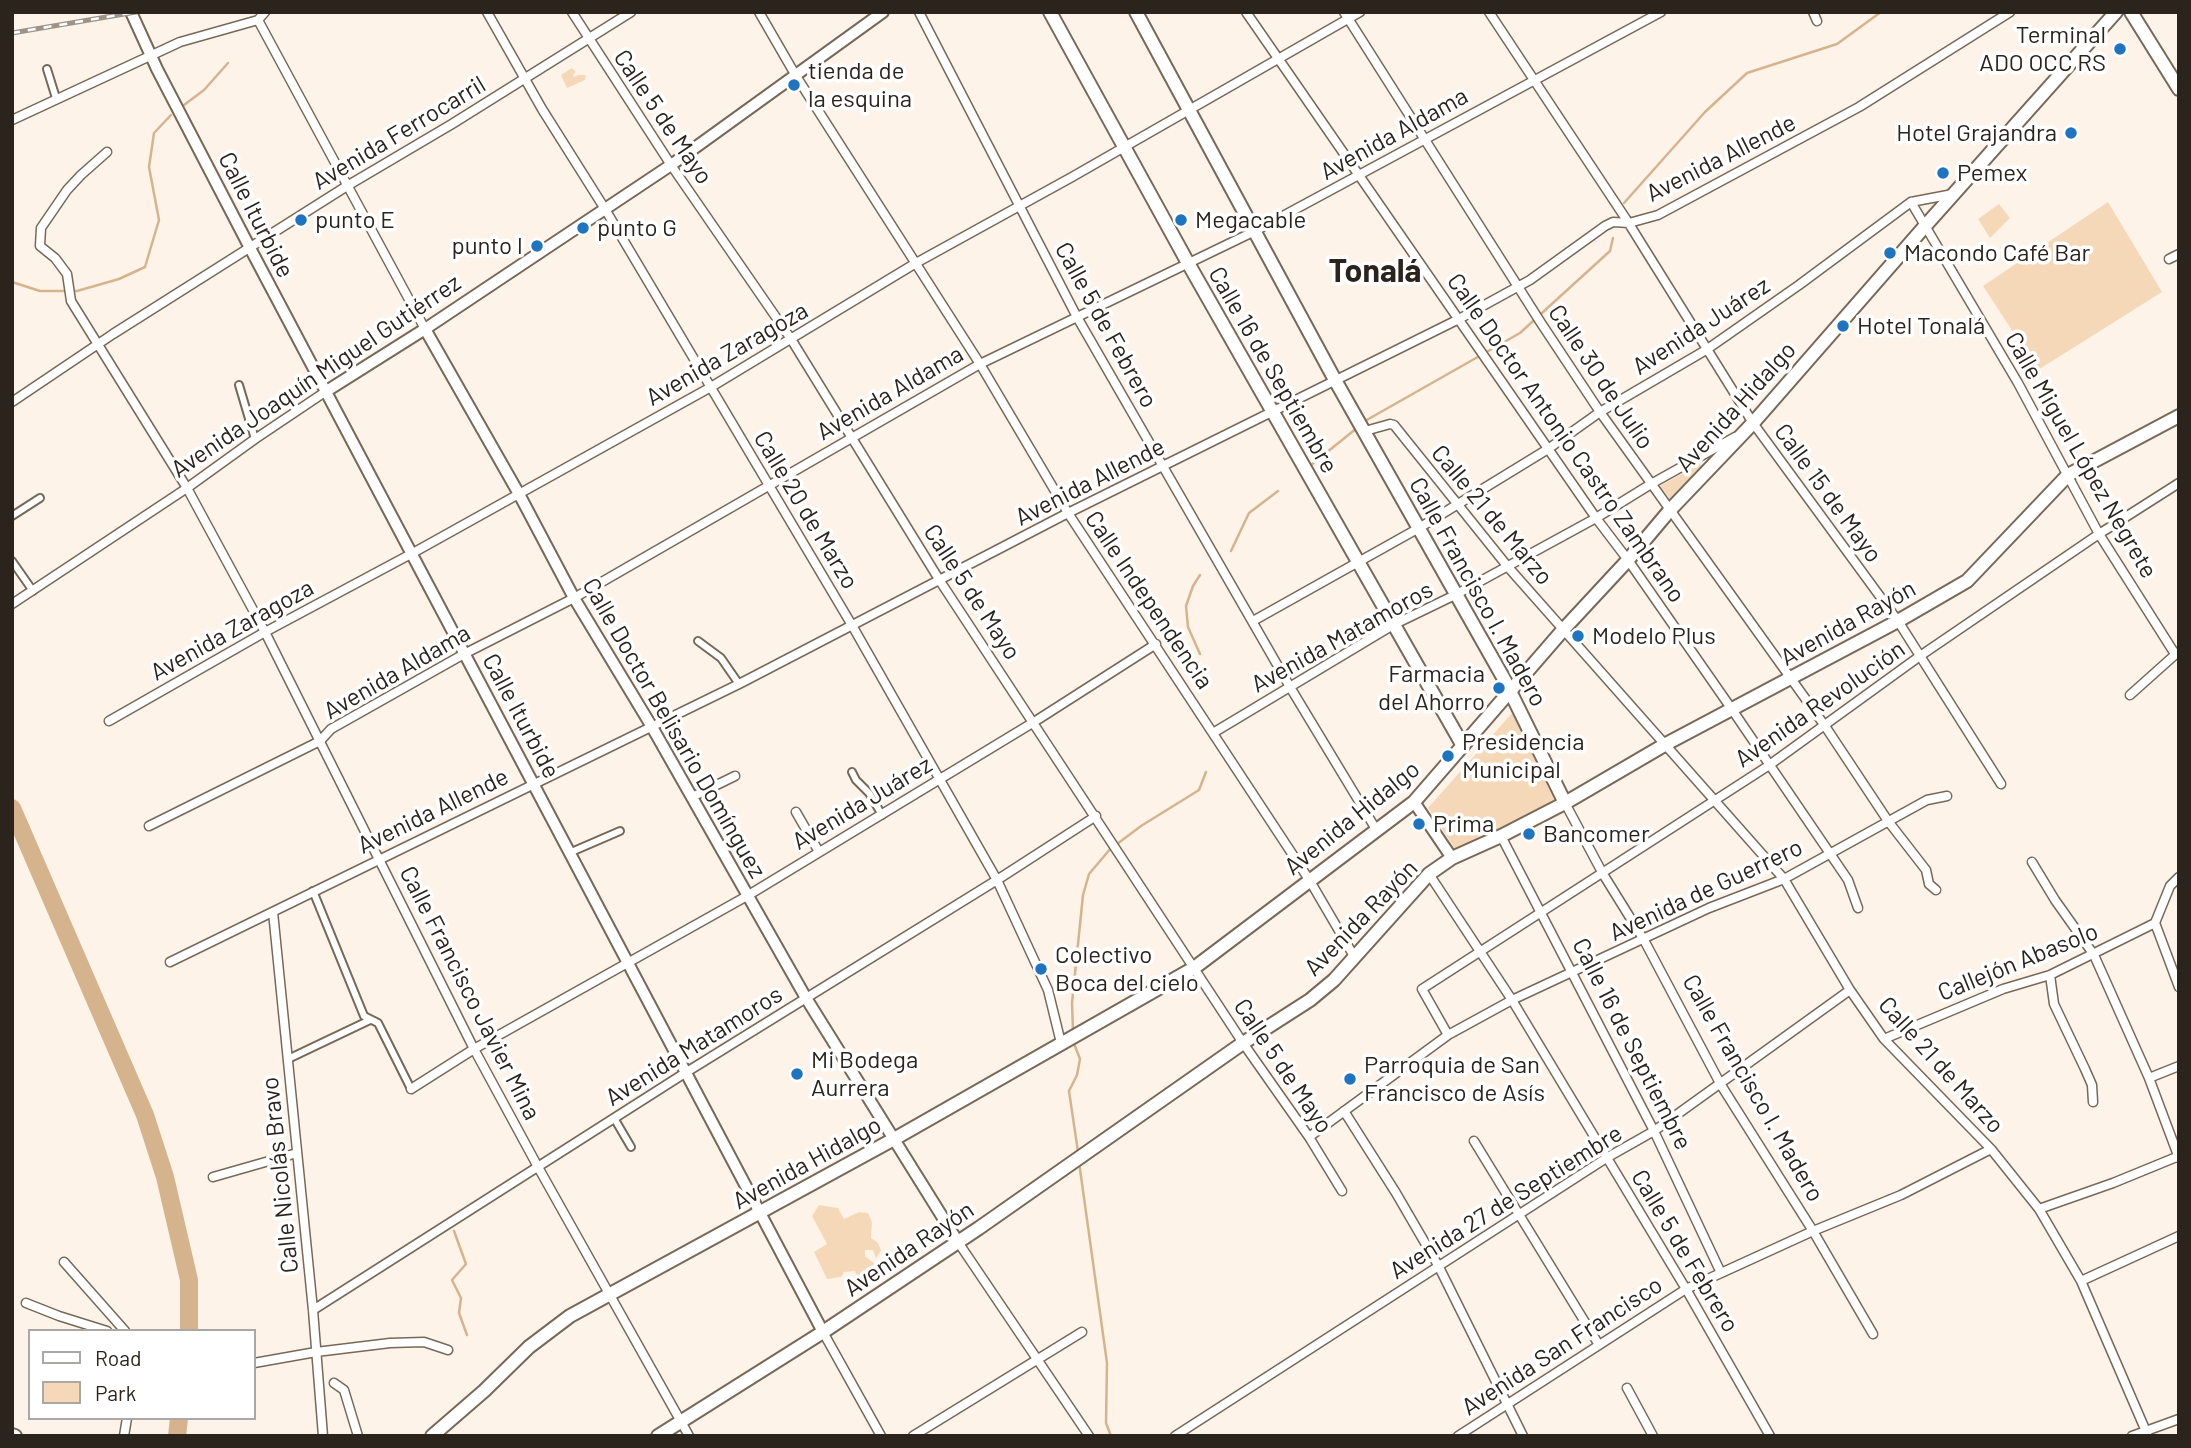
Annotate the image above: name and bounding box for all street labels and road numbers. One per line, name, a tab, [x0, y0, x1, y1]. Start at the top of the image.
street label: Calle 5 de Mayo	[607, 44, 719, 190]
street label: Avenida Ferrocarril	[307, 70, 491, 196]
street label: Avenida Aldama	[1315, 82, 1473, 186]
street label: Avenida Allende	[1641, 108, 1801, 208]
street label: Calle Iturbide	[212, 147, 300, 283]
street label: Calle 5 de Febrero	[1049, 237, 1163, 413]
street label: Calle 16 de Septiembre	[1202, 262, 1344, 478]
street label: Avenida Joaquín Miguel Gutiérrez	[166, 268, 466, 484]
street label: Calle Doctor Antonio Castro Zambrano	[1441, 268, 1691, 608]
street label: Avenida Juárez	[1627, 271, 1775, 381]
street label: Avenida Zaragoza	[641, 296, 813, 412]
street label: Calle 30 de Julio	[1542, 299, 1660, 455]
street label: Calle Miguel López Negrete	[1999, 327, 2163, 583]
street label: Avenida Hidalgo	[1670, 336, 1802, 478]
street label: Avenida Aldama	[812, 339, 968, 447]
street label: Calle 15 de Mayo	[1768, 418, 1888, 568]
street label: Calle 20 de Marzo	[748, 426, 864, 594]
street label: Avenida Allende	[1010, 432, 1170, 532]
street label: Calle 21 de Marzo	[1425, 439, 1559, 591]
street label: Calle Francisco I. Madero	[1403, 472, 1553, 712]
street label: Calle Independencia	[1079, 506, 1219, 694]
street label: Calle 5 de Mayo	[917, 519, 1027, 665]
street label: Avenida Zaragoza	[145, 573, 319, 687]
street label: Calle Doctor Belisario Domínguez	[576, 573, 772, 883]
street label: Avenida Rayón	[1775, 574, 1921, 672]
street label: Avenida Matamoros	[1246, 575, 1438, 699]
street label: Avenida Aldama	[319, 618, 475, 726]
street label: Avenida Revolución	[1729, 635, 1911, 773]
street label: Calle Iturbide	[476, 649, 566, 783]
street label: Avenida Juárez	[787, 750, 937, 856]
street label: Avenida Hidalgo	[1279, 755, 1425, 881]
street label: Avenida Allende	[353, 762, 513, 860]
street label: Avenida de Guerrero	[1605, 833, 1807, 947]
street label: Avenida Rayón	[1298, 854, 1424, 982]
street label: Calle Francisco Javier Mina	[393, 861, 547, 1125]
street label: Callejón Abasolo	[1934, 917, 2102, 1007]
street label: Calle 16 de Septiembre	[1566, 933, 1698, 1155]
street label: Calle Francisco I. Madero	[1676, 969, 1830, 1207]
street label: Avenida Matamoros	[600, 980, 788, 1112]
street label: Calle 21 de Marzo	[1872, 991, 2010, 1139]
street label: Calle 5 de Mayo	[1227, 993, 1339, 1139]
street label: Calle Nicolás Bravo	[255, 1075, 305, 1275]
street label: Avenida Hidalgo	[728, 1110, 886, 1216]
street label: Avenida 27 de Septiembre	[1384, 1119, 1628, 1285]
street label: Calle 5 de Febrero	[1625, 1164, 1745, 1338]
street label: Avenida Rayón	[839, 1195, 979, 1303]
street label: Avenida San Francisco	[1456, 1270, 1668, 1422]

